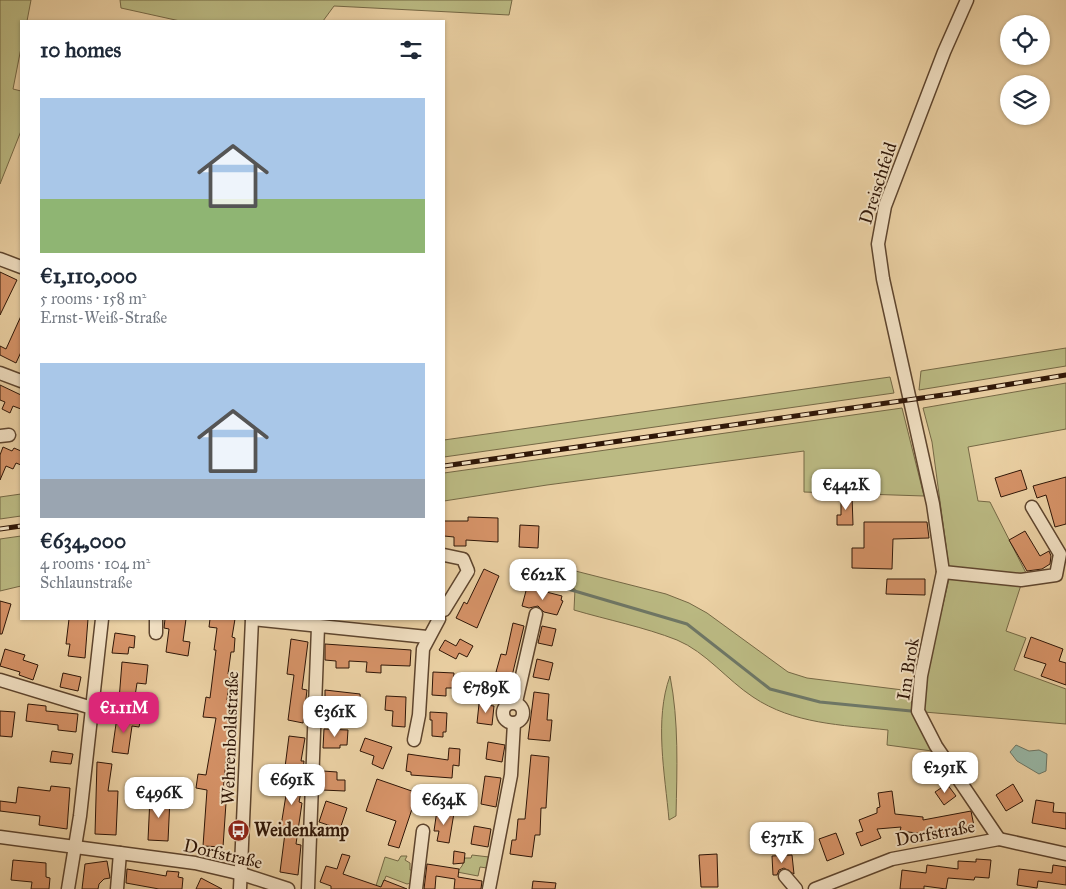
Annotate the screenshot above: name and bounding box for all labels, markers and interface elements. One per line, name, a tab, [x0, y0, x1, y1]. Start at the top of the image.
map controls	[1000, 15, 1050, 125]
button: locate	[1000, 15, 1050, 65]
icon: filters	[397, 36, 425, 64]
text: 10 homes	[40, 37, 121, 63]
button: layers	[1000, 75, 1050, 125]
icon: home	[188, 131, 278, 221]
street label: Dreischfeld	[854, 139, 902, 227]
text: €1,110,000	[40, 263, 137, 289]
text: 5 rooms · 158 m²	[40, 289, 146, 308]
text: Ernst-Weiß-Straße	[40, 308, 167, 327]
icon: home	[188, 396, 278, 486]
pin: €442K	[811, 468, 881, 511]
text: €442K	[823, 475, 869, 494]
text: €634,000	[40, 528, 126, 554]
text: 4 rooms · 104 m²	[40, 554, 150, 573]
pin: €622K	[508, 558, 578, 601]
text: €622K	[521, 565, 565, 584]
text: Schlaunstraße	[40, 573, 132, 592]
street label: Im Brok	[892, 636, 924, 702]
street label: Wehrenboldstraße	[217, 671, 243, 805]
pin: €789K	[451, 672, 521, 714]
text: €789K	[463, 678, 509, 697]
pin: €1.11M	[83, 692, 165, 734]
pin: €361K	[300, 696, 370, 738]
text: €1.11M	[100, 698, 148, 717]
text: €361K	[314, 702, 356, 721]
pin: €291K	[910, 752, 980, 794]
text: €291K	[923, 758, 967, 777]
pin: €691K	[257, 764, 327, 806]
text: €691K	[270, 770, 314, 789]
pin: €496K	[124, 776, 194, 819]
text: €496K	[136, 783, 182, 802]
pin: €634K	[409, 784, 479, 826]
text: €634K	[422, 790, 466, 809]
street label: Dorfstraße	[894, 815, 976, 851]
bus stop icon: Weidenkamp	[226, 818, 250, 842]
place label: Weidenkamp	[254, 819, 349, 842]
pin: €371K	[747, 822, 817, 864]
text: €371K	[761, 828, 803, 847]
street label: Dorfstraße	[181, 834, 265, 874]

